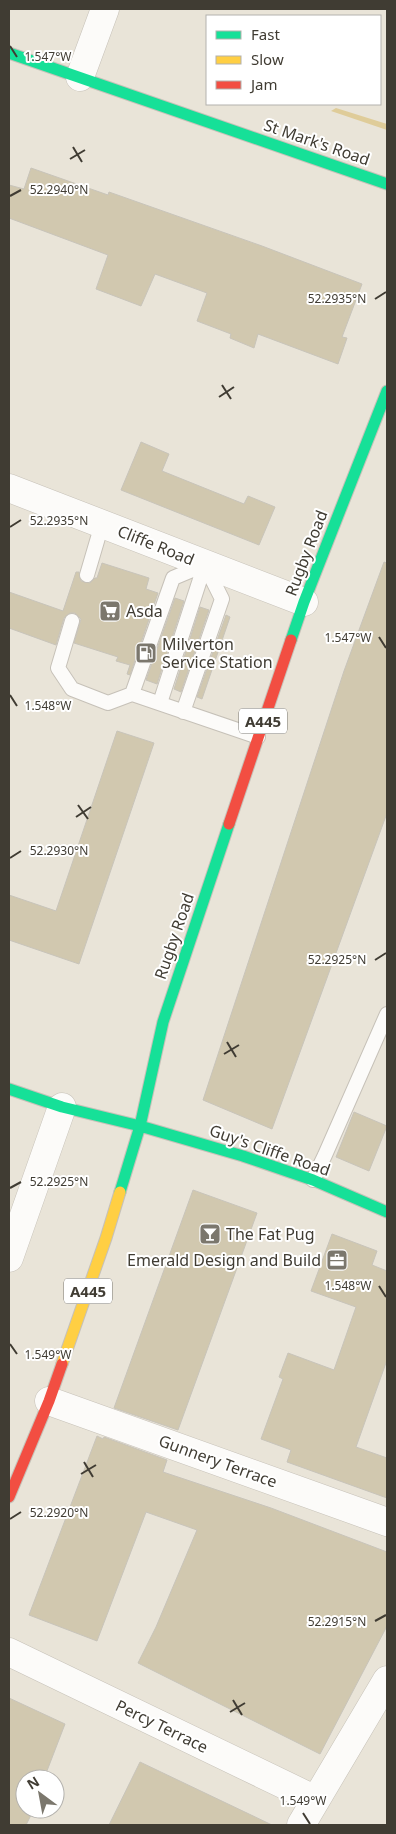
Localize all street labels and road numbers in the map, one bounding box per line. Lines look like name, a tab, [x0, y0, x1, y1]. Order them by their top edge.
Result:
street label: St Mark's Road	[261, 114, 373, 170]
street label: Rugby Road	[280, 507, 332, 599]
street label: Cliffe Road	[114, 520, 198, 570]
road number: A445	[239, 708, 287, 734]
street label: Rugby Road	[149, 890, 199, 982]
street label: Guy's Cliffe Road	[207, 1119, 333, 1181]
road number: A445	[64, 1278, 112, 1304]
street label: Gunnery Terrace	[156, 1429, 280, 1493]
street label: Percy Terrace	[112, 1694, 212, 1758]

